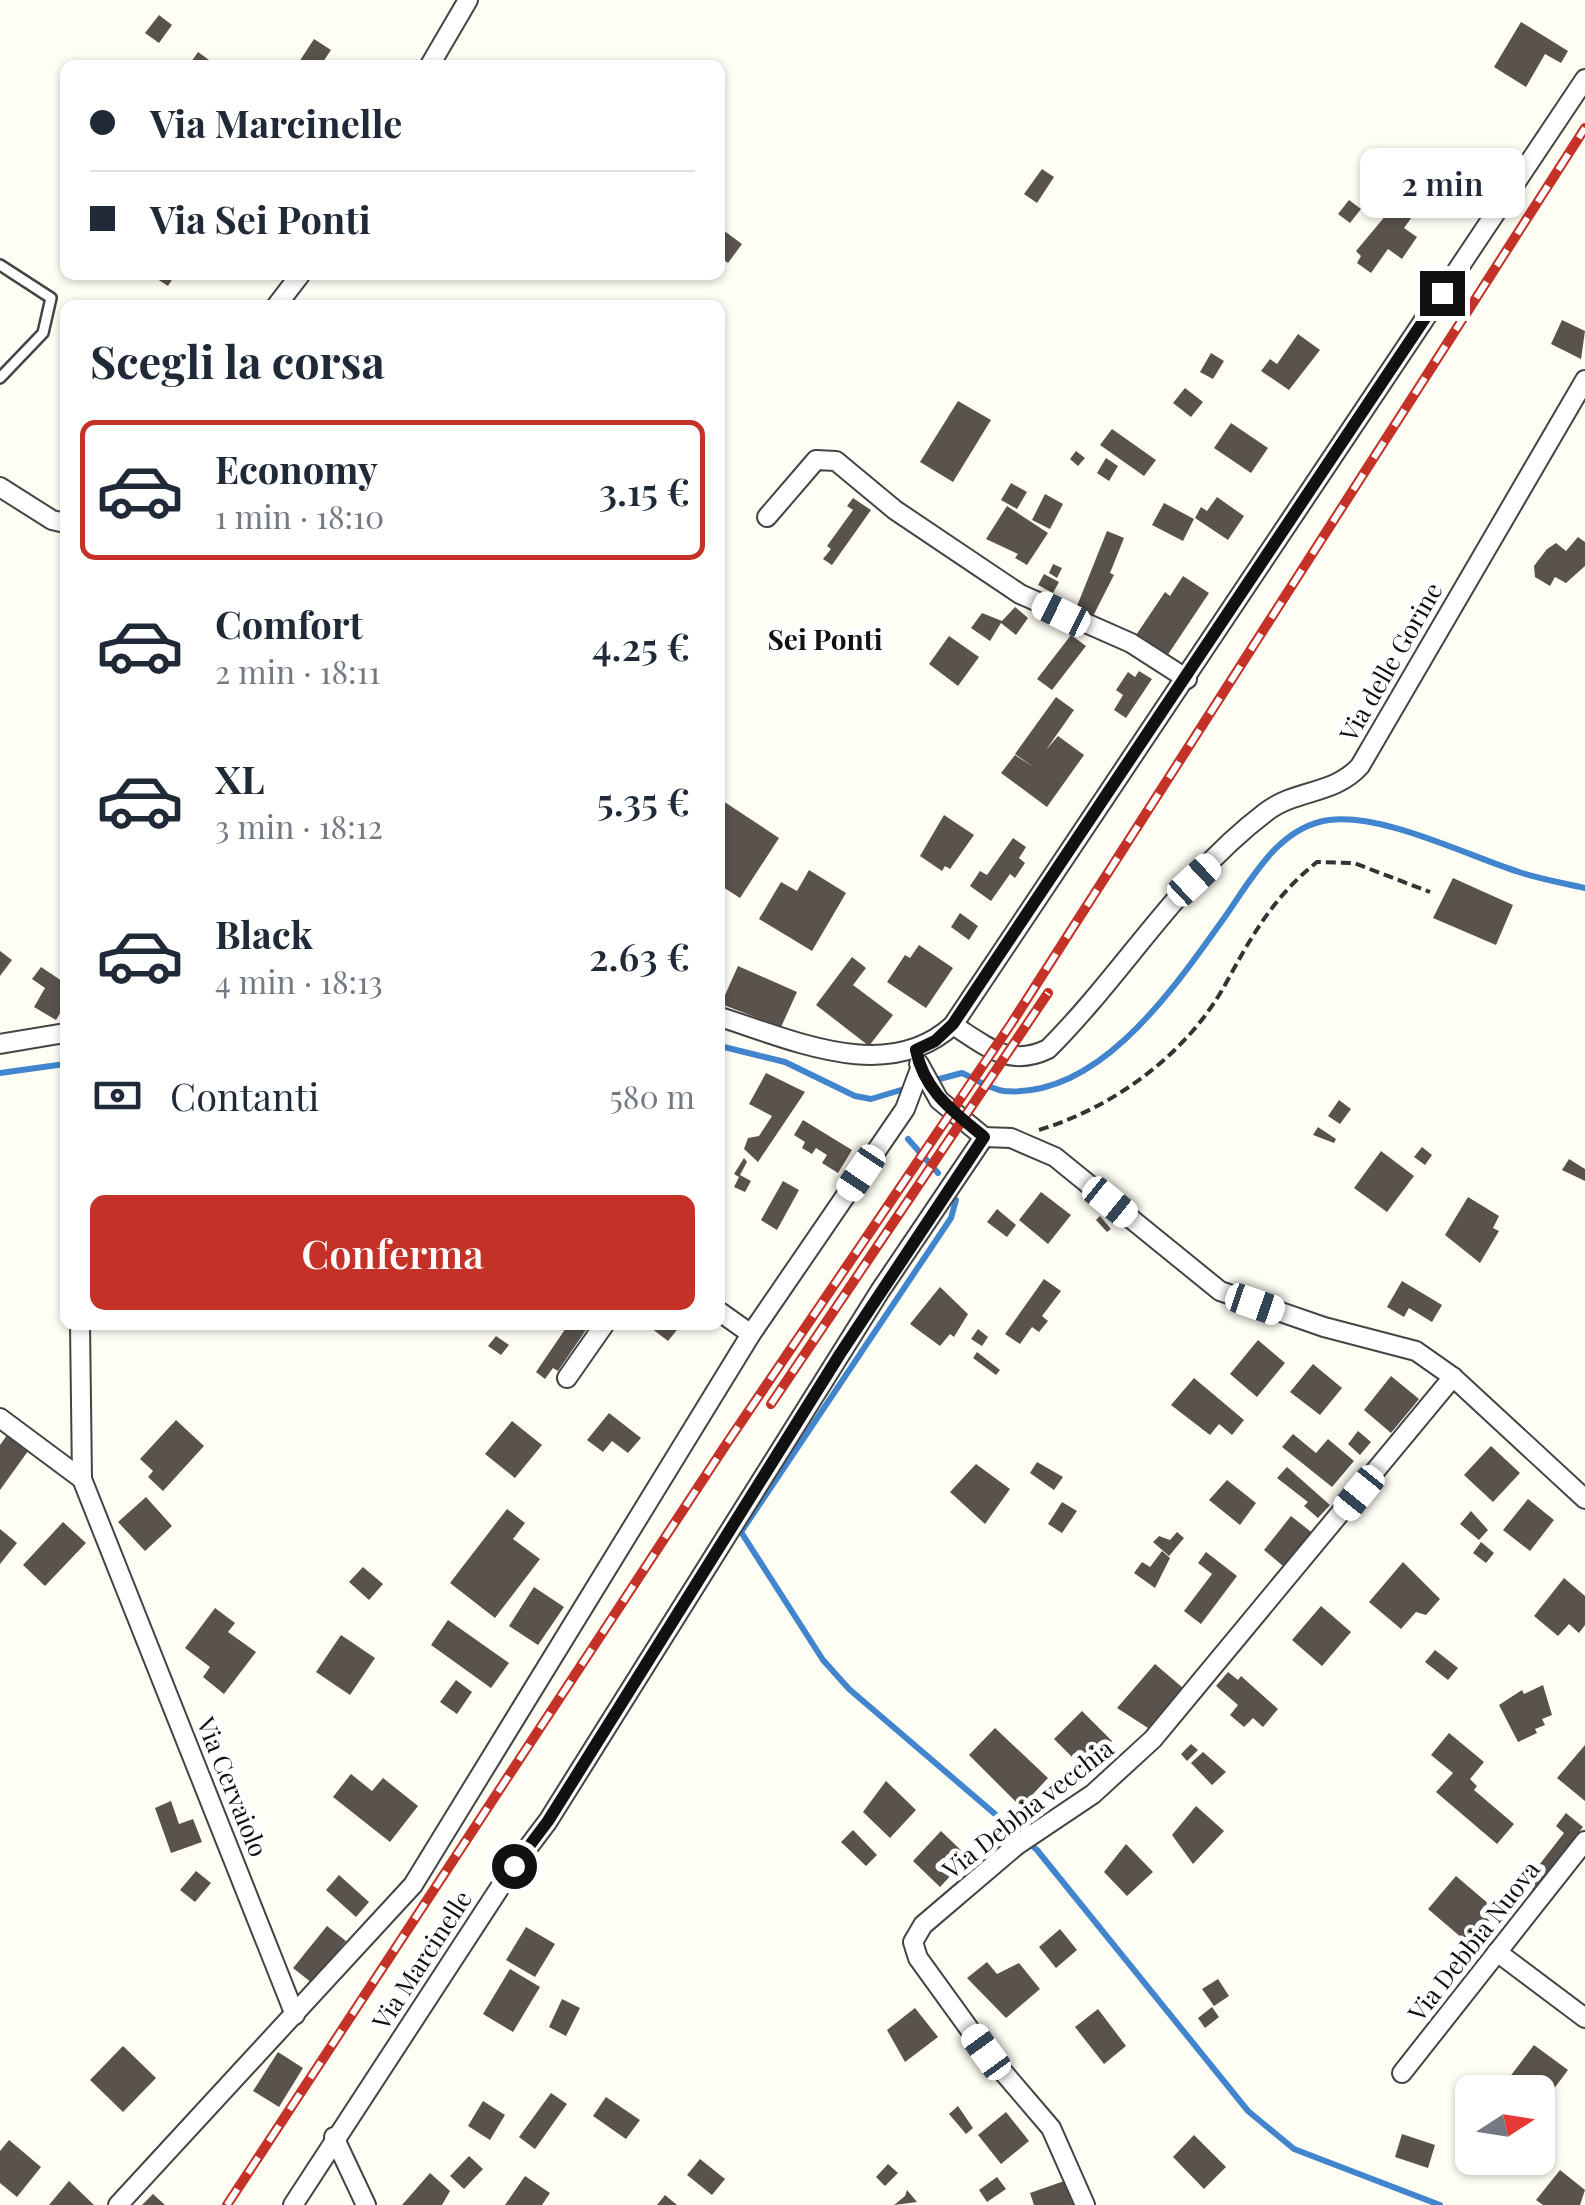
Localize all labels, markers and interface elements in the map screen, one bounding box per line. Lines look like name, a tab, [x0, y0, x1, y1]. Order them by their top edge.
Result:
text: Via Marcinelle	[150, 97, 402, 148]
callout: 2 min	[1360, 148, 1524, 218]
text: 2 min	[1402, 161, 1483, 204]
text: Via Sei Ponti	[150, 193, 371, 244]
route end	[1420, 271, 1465, 316]
text: Scegli la corsa	[90, 330, 385, 390]
text: Economy	[215, 443, 378, 494]
icon: car	[95, 445, 185, 535]
text: 3.15 €	[599, 465, 690, 516]
text: 1 min · 18:10	[215, 494, 384, 537]
street label: Via delle Gorine	[1330, 576, 1449, 748]
car	[1027, 587, 1095, 641]
text: Comfort	[215, 598, 363, 649]
icon: car	[95, 600, 185, 690]
text: 4.25 €	[592, 620, 690, 671]
district label: Sei Ponti	[767, 620, 883, 657]
text: 2 min · 18:11	[215, 649, 380, 692]
text: XL	[215, 753, 264, 804]
icon: car	[95, 755, 185, 845]
text: 5.35 €	[597, 775, 690, 826]
text: 3 min · 18:12	[215, 804, 383, 847]
car	[1162, 849, 1226, 911]
text: Black	[215, 908, 313, 959]
icon: car	[95, 910, 185, 1000]
text: 2.63 €	[589, 930, 690, 981]
text: 4 min · 18:13	[215, 959, 383, 1002]
icon: cash	[90, 1068, 145, 1123]
text: Contanti	[170, 1070, 319, 1121]
text: 580 m	[609, 1074, 695, 1117]
car	[832, 1140, 890, 1206]
car	[1077, 1171, 1143, 1233]
button: Conferma	[90, 1195, 695, 1310]
car	[1222, 1280, 1288, 1328]
car	[1328, 1460, 1390, 1526]
street label: Via Cervaiolo	[190, 1711, 276, 1861]
street label: Via Debbia vecchia	[934, 1730, 1120, 1885]
route start	[492, 1844, 537, 1889]
street label: Via Debbia Nuova	[1399, 1853, 1546, 2028]
street label: Via Marcinelle	[363, 1883, 478, 2036]
car	[956, 2019, 1016, 2085]
north arrow	[1455, 2075, 1555, 2175]
map controls	[1455, 2075, 1555, 2175]

